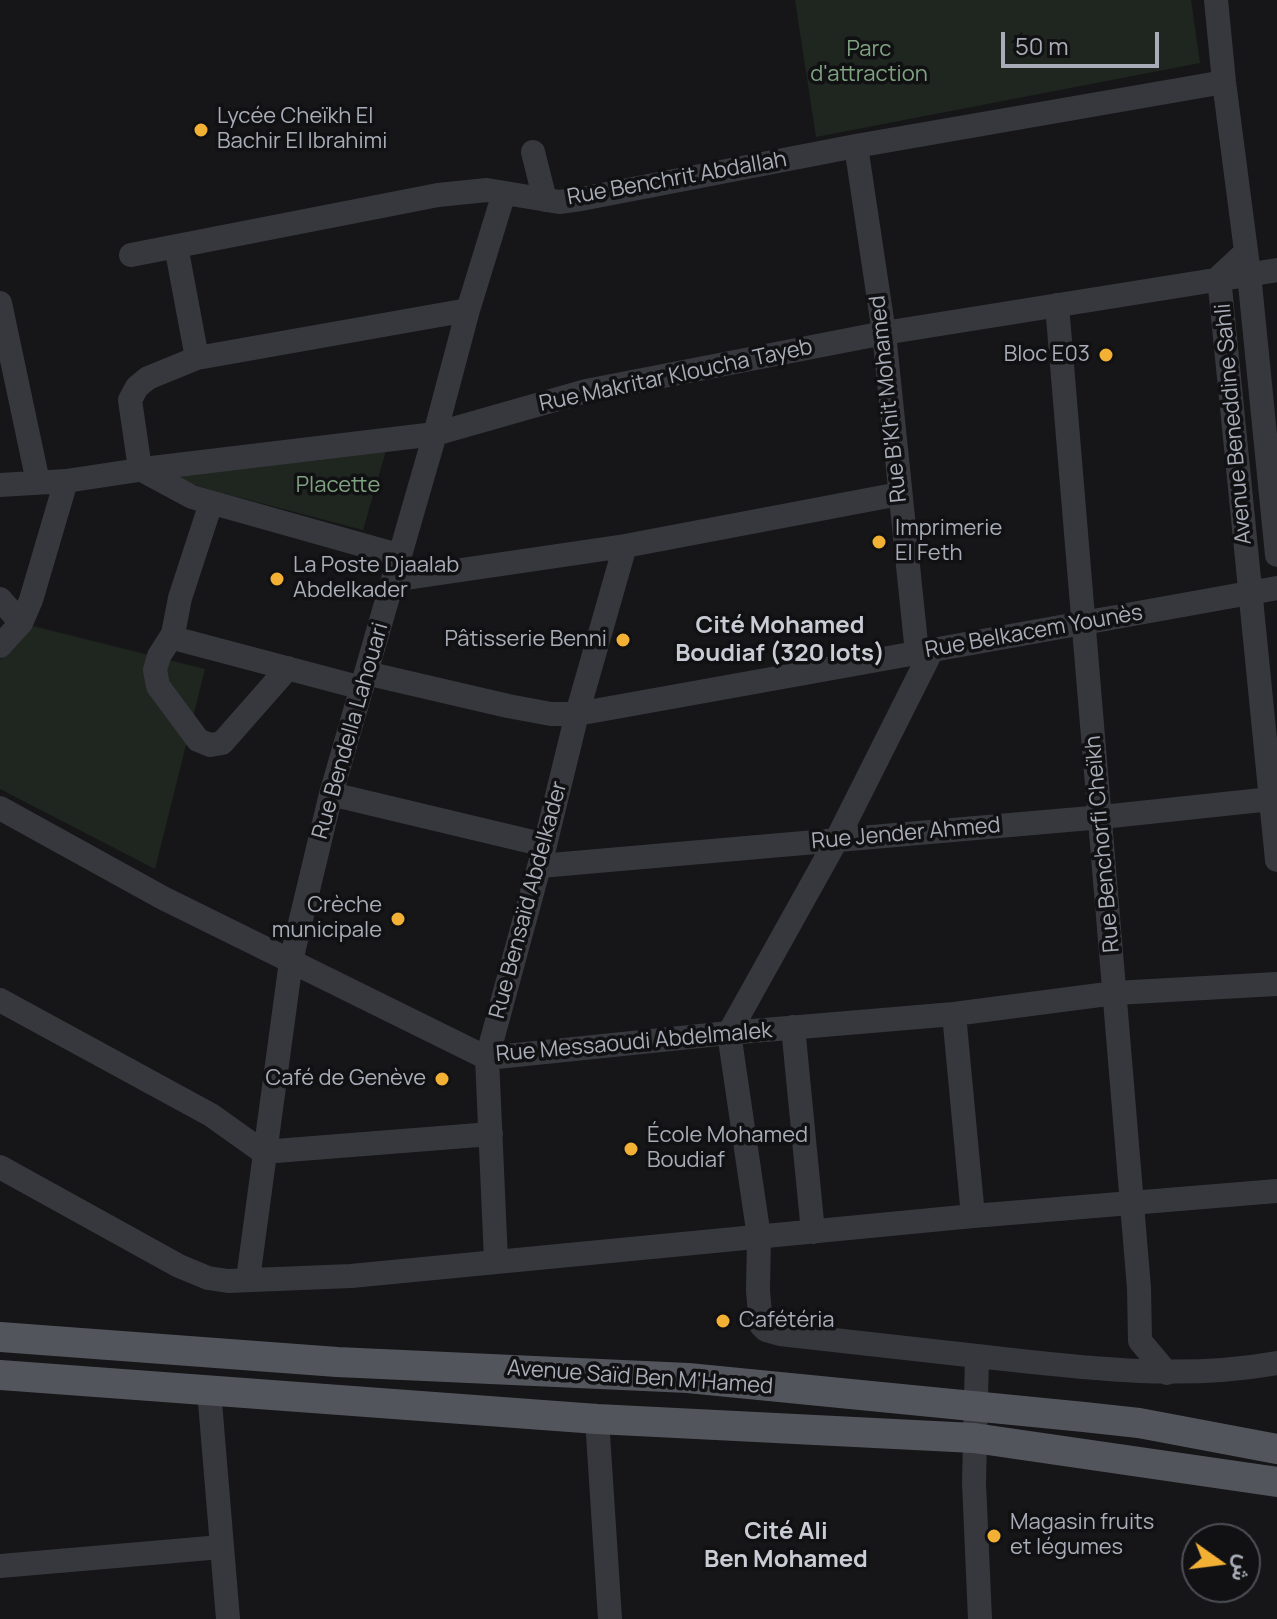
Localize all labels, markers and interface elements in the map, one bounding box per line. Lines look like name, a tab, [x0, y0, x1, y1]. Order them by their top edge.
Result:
scale bar	[1005, 16, 1163, 66]
text: 50 m	[1015, 29, 1069, 62]
park label: Parc d'attraction	[810, 37, 928, 88]
place label: Lycée Cheïkh El Bachir El Ibrahimi	[217, 104, 387, 156]
marker: Lycée Cheïkh El Bachir El Ibrahimi	[192, 121, 210, 139]
street label: Rue Benchrit Abdallah	[565, 147, 789, 211]
street label: Rue B'Khit Mohamed	[865, 294, 913, 504]
street label: Avenue Beneddine Sahli	[1210, 302, 1258, 546]
street label: Rue Makritar Kloucha Tayeb	[537, 334, 815, 418]
place label: Bloc E03	[1004, 342, 1090, 368]
marker: Bloc E03	[1097, 346, 1115, 364]
park label: Placette	[296, 473, 380, 499]
place label: Imprimerie El Feth	[895, 516, 1002, 568]
marker: Imprimerie El Feth	[870, 533, 888, 551]
place label: La Poste Djaalab Abdelkader	[293, 553, 459, 604]
marker: La Poste Djaalab Abdelkader	[268, 570, 286, 588]
street label: Rue Belkacem Younès	[923, 600, 1145, 664]
district label: Cité Mohamed Boudiaf (320 lots)	[675, 612, 885, 668]
street label: Rue Bendella Lahouari	[307, 620, 395, 842]
place label: Pâtisserie Benni	[444, 627, 607, 653]
marker: Pâtisserie Benni	[614, 631, 632, 649]
street label: Rue Benchorfi Cheïkh	[1080, 734, 1126, 954]
street label: Rue Bensaïd Abdelkader	[485, 778, 573, 1022]
street label: Rue Jender Ahmed	[810, 813, 1002, 855]
place label: Crèche municipale	[272, 893, 382, 944]
marker: Crèche municipale	[389, 910, 407, 928]
street label: Rue Messaoudi Abdelmalek	[495, 1018, 773, 1068]
place label: Café de Genève	[266, 1066, 426, 1092]
marker: Café de Genève	[433, 1070, 451, 1088]
place label: École Mohamed Boudiaf	[647, 1123, 808, 1174]
marker: École Mohamed Boudiaf	[622, 1140, 640, 1158]
place label: Cafétéria	[739, 1308, 835, 1334]
marker: Cafétéria	[714, 1312, 732, 1330]
street label: Avenue Saïd Ben M'Hamed	[506, 1356, 774, 1400]
place label: Magasin fruits et légumes	[1010, 1510, 1154, 1562]
district label: Cité Ali Ben Mohamed	[704, 1518, 868, 1574]
north arrow	[1181, 1523, 1261, 1603]
marker: Magasin fruits et légumes	[985, 1527, 1003, 1545]
text: ش	[1225, 1552, 1260, 1585]

